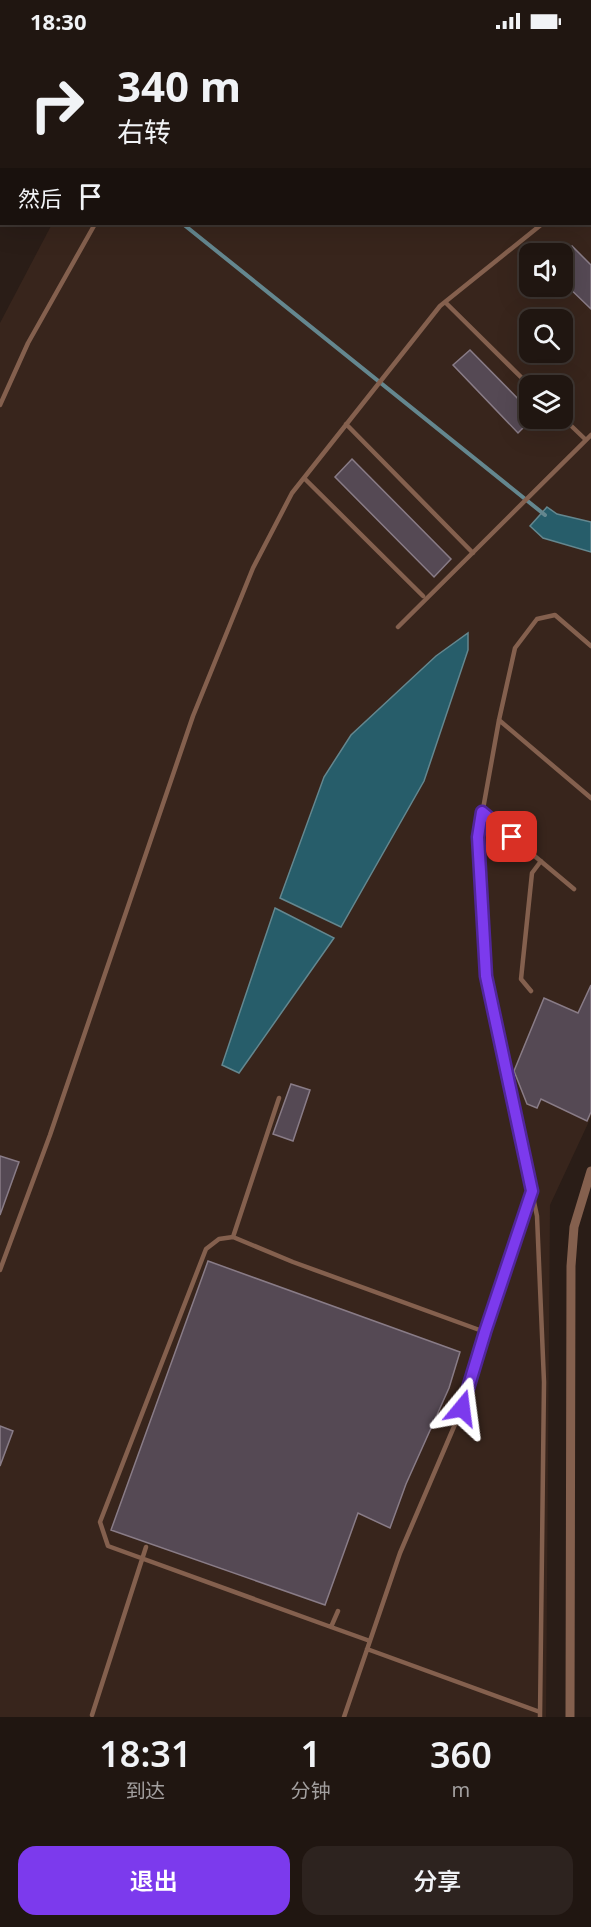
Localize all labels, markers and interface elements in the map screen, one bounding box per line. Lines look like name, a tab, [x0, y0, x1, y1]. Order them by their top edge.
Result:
text: 18:30	[30, 6, 87, 36]
text: 340 m	[117, 57, 241, 114]
icon: right	[18, 66, 96, 144]
text: 右转	[117, 113, 171, 150]
icon: arrive	[74, 180, 107, 213]
text: 然后	[18, 183, 62, 213]
map controls	[519, 243, 573, 429]
button: sound	[519, 243, 573, 297]
button: search	[519, 309, 573, 363]
button: layers	[519, 375, 573, 429]
pin	[486, 811, 537, 862]
icon: arrive	[495, 820, 528, 853]
position arrow	[430, 1376, 494, 1440]
text: 18:31	[99, 1729, 192, 1778]
text: 1	[300, 1729, 321, 1778]
text: 360	[430, 1730, 492, 1779]
text: m	[452, 1776, 470, 1803]
text: 到达	[125, 1777, 165, 1804]
text: 分钟	[291, 1777, 331, 1804]
button: 退出	[18, 1846, 290, 1915]
button: 分享	[302, 1846, 573, 1915]

